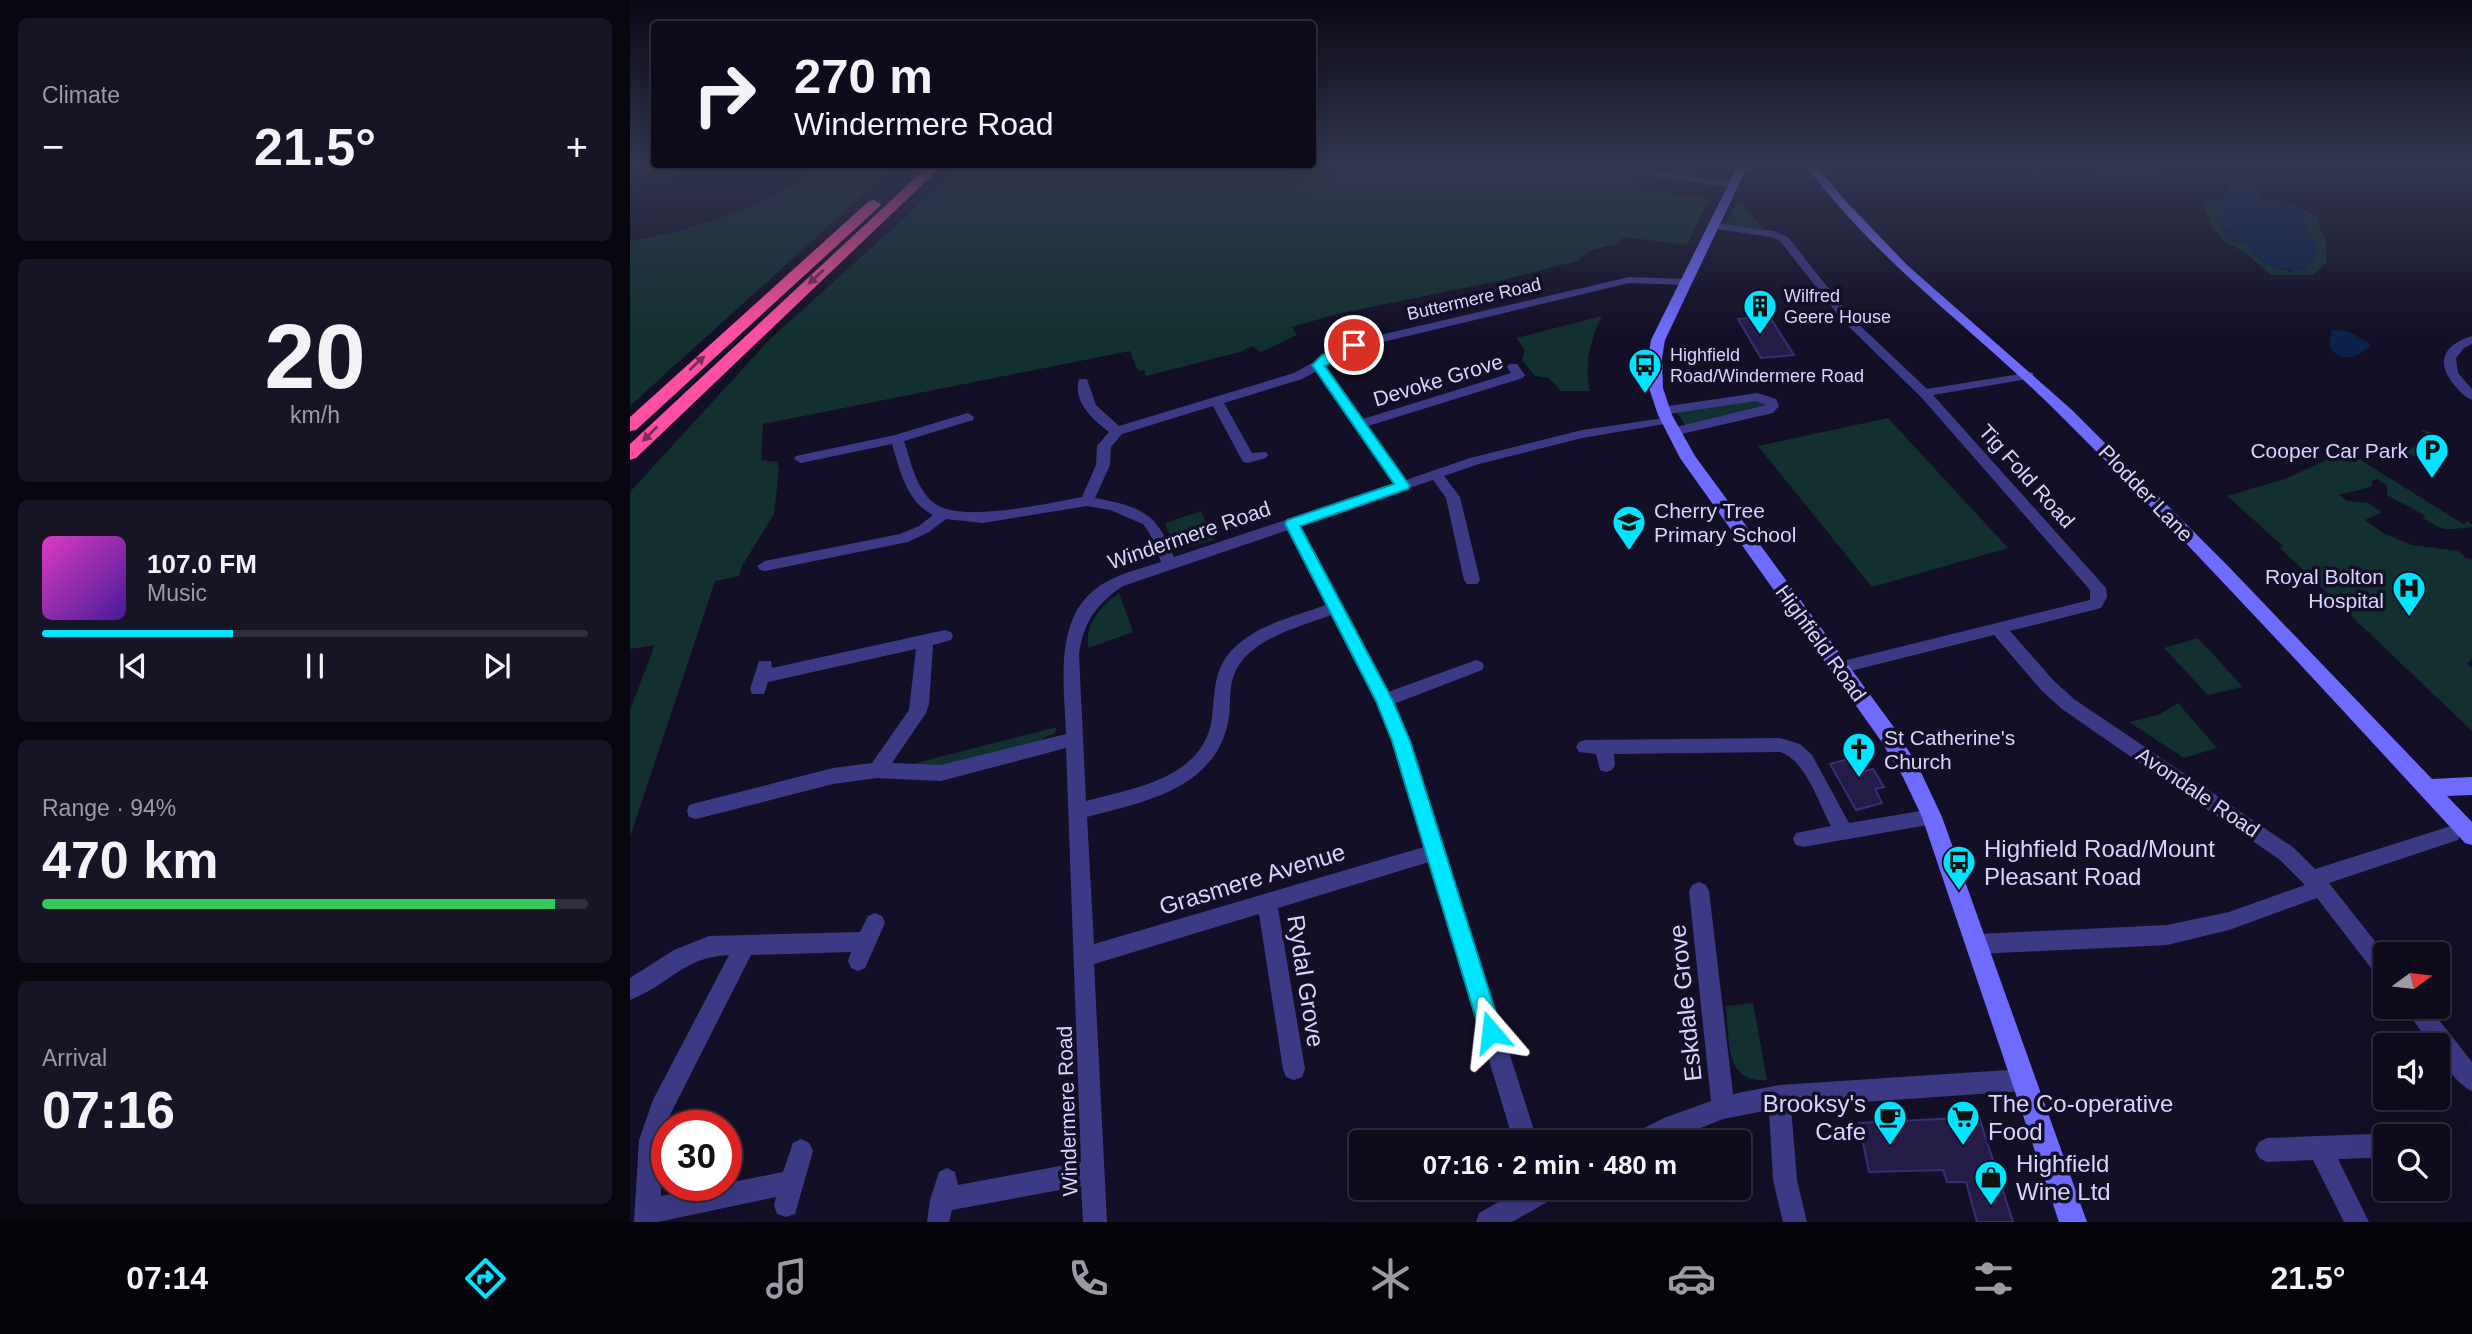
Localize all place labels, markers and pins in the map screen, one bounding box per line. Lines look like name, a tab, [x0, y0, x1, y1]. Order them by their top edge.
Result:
place label: Wilfred Geere House	[1784, 286, 1891, 327]
building icon: Wilfred Geere House	[1741, 287, 1779, 336]
pin	[1324, 315, 1384, 375]
place label: Highfield Road/Windermere Road	[1670, 345, 1864, 386]
bus stop icon: Highfield Road/Windermere Road	[1626, 346, 1664, 395]
parking icon: Cooper Car Park	[2413, 431, 2451, 480]
place label: Cooper Car Park	[2250, 439, 2408, 462]
place label: Cherry Tree Primary School	[1654, 499, 1796, 546]
school or university icon: Cherry Tree Primary School	[1610, 503, 1648, 552]
place label: Royal Bolton Hospital	[2265, 565, 2384, 612]
hospital icon: Royal Bolton Hospital	[2390, 569, 2428, 618]
place label: St Catherine's Church	[1884, 726, 2015, 773]
church icon: St Catherine's Church	[1840, 730, 1878, 779]
place label: Highfield Road/Mount Pleasant Road	[1984, 835, 2215, 890]
bus stop icon: Highfield Road/Mount Pleasant Road	[1940, 843, 1978, 892]
place label: Brooksy's Cafe	[1763, 1090, 1866, 1145]
place label: The Co-operative Food	[1988, 1090, 2173, 1145]
cafe icon: Brooksy's Cafe	[1871, 1098, 1909, 1147]
supermarket icon: The Co-operative Food	[1944, 1098, 1982, 1147]
place label: Highfield Wine Ltd	[2016, 1150, 2111, 1205]
shop icon: Highfield Wine Ltd	[1972, 1158, 2010, 1207]

